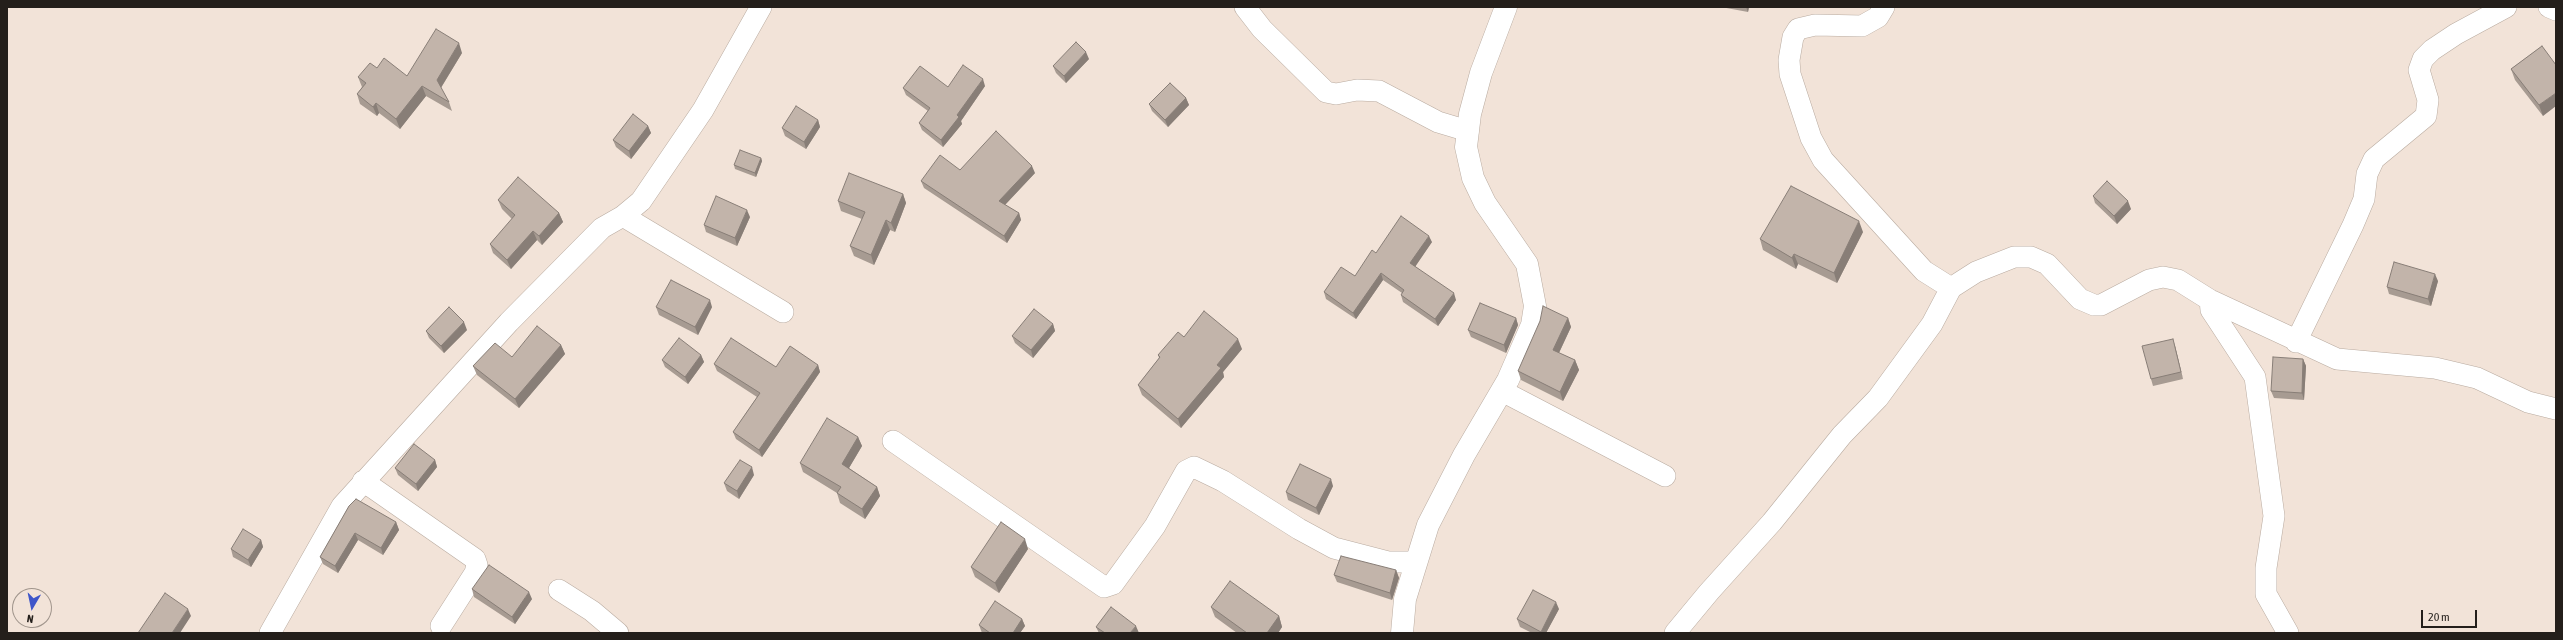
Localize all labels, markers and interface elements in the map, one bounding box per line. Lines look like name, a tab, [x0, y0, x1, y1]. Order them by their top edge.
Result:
north arrow	[12, 588, 52, 628]
scale bar	[2423, 602, 2479, 628]
text: 20 m	[2428, 610, 2450, 624]
text: N	[26, 612, 34, 625]

